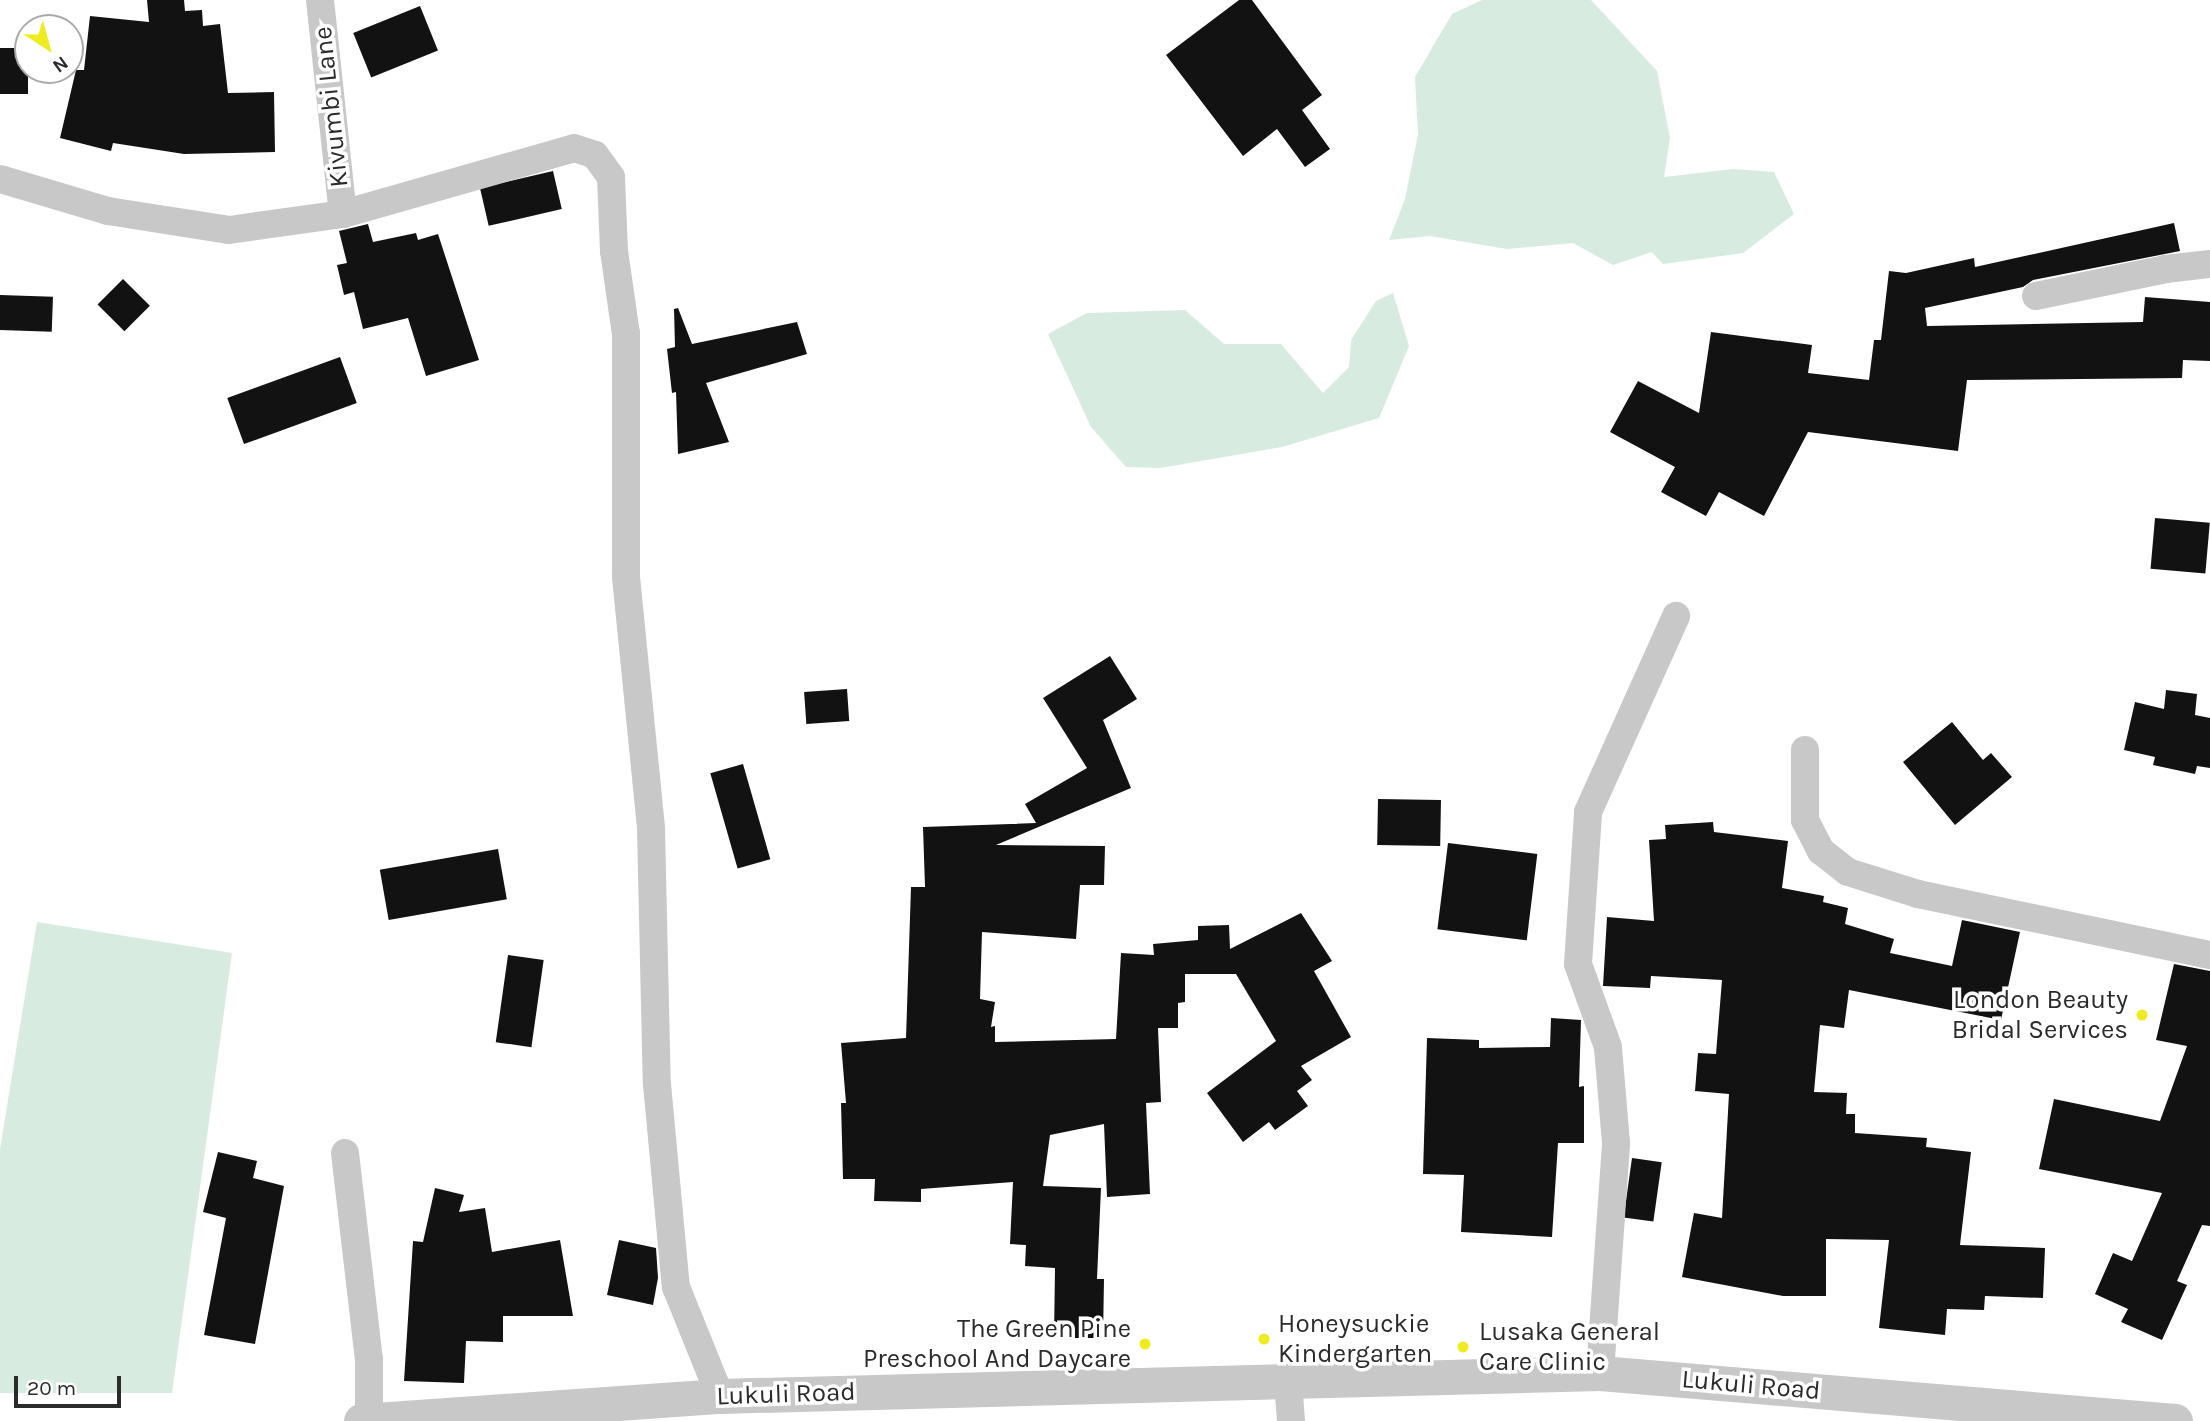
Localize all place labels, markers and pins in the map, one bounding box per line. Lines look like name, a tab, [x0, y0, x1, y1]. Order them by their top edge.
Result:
place label: London Beauty Bridal Services	[1952, 984, 2128, 1046]
marker: London Beauty Bridal Services	[2134, 1007, 2150, 1023]
place label: Honeysuckie Kindergarten	[1278, 1308, 1432, 1370]
place label: The Green Pine Preschool And Daycare	[863, 1313, 1131, 1374]
place label: Lusaka General Care Clinic	[1479, 1316, 1660, 1378]
marker: Honeysuckie Kindergarten	[1256, 1331, 1272, 1347]
marker: The Green Pine Preschool And Daycare	[1137, 1336, 1153, 1352]
marker: Lusaka General Care Clinic	[1453, 1337, 1473, 1357]

